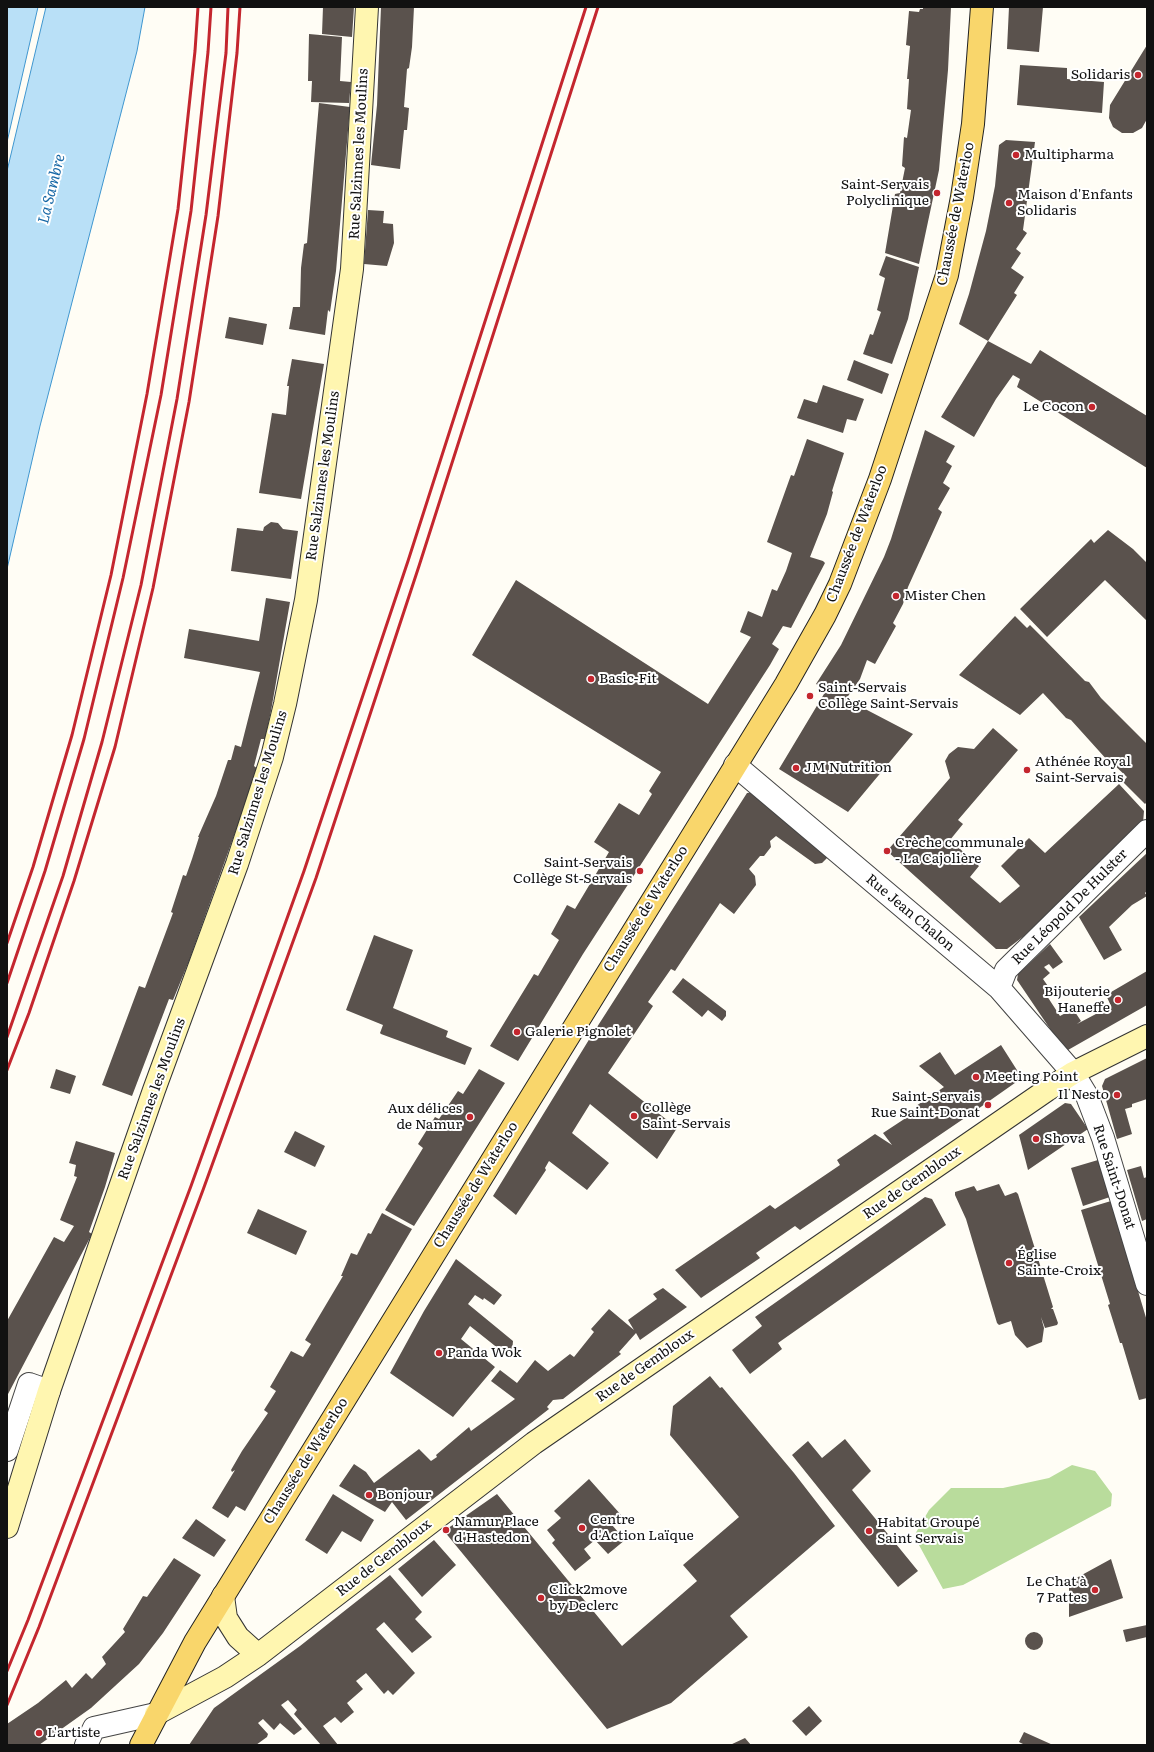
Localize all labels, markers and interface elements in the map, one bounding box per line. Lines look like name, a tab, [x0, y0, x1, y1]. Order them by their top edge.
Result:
place label: Solidaris	[1071, 67, 1130, 83]
street label: Rue Salzinnes les Moulins	[346, 68, 372, 240]
marker: Solidaris	[1133, 70, 1143, 80]
street label: Chaussée de Waterloo	[934, 141, 978, 287]
place label: Multipharma	[1024, 147, 1114, 163]
marker: Multipharma	[1011, 150, 1021, 160]
water label: La Sambre	[35, 152, 69, 226]
place label: Saint-Servais Polyclinique	[841, 177, 929, 210]
place label: Maison d'Enfants Solidaris	[1017, 187, 1133, 220]
marker: Saint-Servais Polyclinique	[932, 188, 942, 198]
marker: Maison d'Enfants Solidaris	[1004, 198, 1014, 208]
street label: Rue Salzinnes les Moulins	[303, 390, 343, 562]
place label: Le Cocon	[1023, 399, 1084, 415]
marker: Le Cocon	[1087, 402, 1097, 412]
street label: Chaussée de Waterloo	[823, 463, 891, 605]
place label: Mister Chen	[904, 588, 986, 604]
marker: Mister Chen	[891, 591, 901, 601]
place label: Basic-Fit	[599, 671, 657, 687]
marker: Basic-Fit	[586, 674, 596, 684]
place label: Saint-Servais Collège Saint-Servais	[818, 680, 958, 712]
marker: Saint-Servais Collège Saint-Servais	[805, 691, 815, 701]
street label: Rue Salzinnes les Moulins	[225, 709, 291, 877]
place label: Athénée Royal Saint-Servais	[1035, 754, 1131, 786]
place label: JM Nutrition	[804, 760, 892, 776]
marker: JM Nutrition	[791, 763, 801, 773]
marker: Athénée Royal Saint-Servais	[1022, 765, 1032, 775]
place label: Crèche communale - La Cajolière	[895, 835, 1024, 868]
street label: Chaussée de Waterloo	[600, 843, 692, 975]
marker: Crèche communale - La Cajolière	[882, 846, 892, 856]
street label: Rue Léopold De Hulster	[1009, 846, 1131, 968]
place label: Saint-Servais Collège St-Servais	[513, 855, 632, 888]
marker: Saint-Servais Collège St-Servais	[635, 866, 645, 876]
street label: Rue Jean Chalon	[862, 871, 958, 955]
place label: Bijouterie Haneffe	[1044, 984, 1110, 1016]
marker: Bijouterie Haneffe	[1113, 995, 1123, 1005]
street label: Rue Salzinnes les Moulins	[115, 1016, 189, 1182]
place label: Galerie Pignolet	[525, 1024, 631, 1040]
marker: Galerie Pignolet	[512, 1027, 522, 1037]
place label: Meeting Point	[984, 1069, 1078, 1085]
marker: Meeting Point	[971, 1072, 981, 1082]
place label: Il Nesto	[1058, 1087, 1109, 1103]
place label: Saint-Servais Rue Saint-Donat	[871, 1089, 980, 1122]
marker: Il Nesto	[1112, 1090, 1122, 1100]
place label: Collège Saint-Servais	[642, 1100, 730, 1132]
marker: Saint-Servais Rue Saint-Donat	[983, 1100, 993, 1110]
place label: Aux délices de Namur	[388, 1101, 462, 1134]
marker: Collège Saint-Servais	[629, 1111, 639, 1121]
marker: Aux délices de Namur	[465, 1112, 475, 1122]
street label: Chaussée de Waterloo	[430, 1119, 522, 1251]
street label: Rue Saint-Donat	[1089, 1122, 1139, 1232]
place label: Shova	[1044, 1131, 1085, 1147]
marker: Shova	[1031, 1134, 1041, 1144]
street label: Rue de Gembloux	[860, 1143, 964, 1223]
place label: Église Sainte-Croix	[1017, 1247, 1101, 1280]
marker: Église Sainte-Croix	[1004, 1258, 1014, 1268]
street label: Rue de Gembloux	[593, 1326, 697, 1406]
place label: Panda Wok	[447, 1345, 521, 1361]
marker: Panda Wok	[434, 1348, 444, 1358]
street label: Chaussée de Waterloo	[260, 1395, 352, 1527]
place label: Bonjour	[377, 1487, 431, 1503]
marker: Bonjour	[364, 1490, 374, 1500]
place label: Centre d'Action Laïque	[590, 1512, 694, 1544]
place label: Namur Place d'Hastedon	[454, 1514, 539, 1546]
place label: Habitat Groupé Saint Servais	[877, 1515, 980, 1548]
street label: Rue de Gembloux	[333, 1516, 435, 1600]
marker: Centre d'Action Laïque	[577, 1523, 587, 1533]
marker: Namur Place d'Hastedon	[441, 1525, 451, 1535]
marker: Habitat Groupé Saint Servais	[864, 1526, 874, 1536]
place label: Le Chat à 7 Pattes	[1026, 1574, 1087, 1606]
place label: Click2move by Declerc	[549, 1582, 627, 1614]
marker: Le Chat à 7 Pattes	[1090, 1585, 1100, 1595]
marker: Click2move by Declerc	[536, 1593, 546, 1603]
place label: L'artiste	[47, 1725, 100, 1741]
marker: L'artiste	[34, 1728, 44, 1738]

